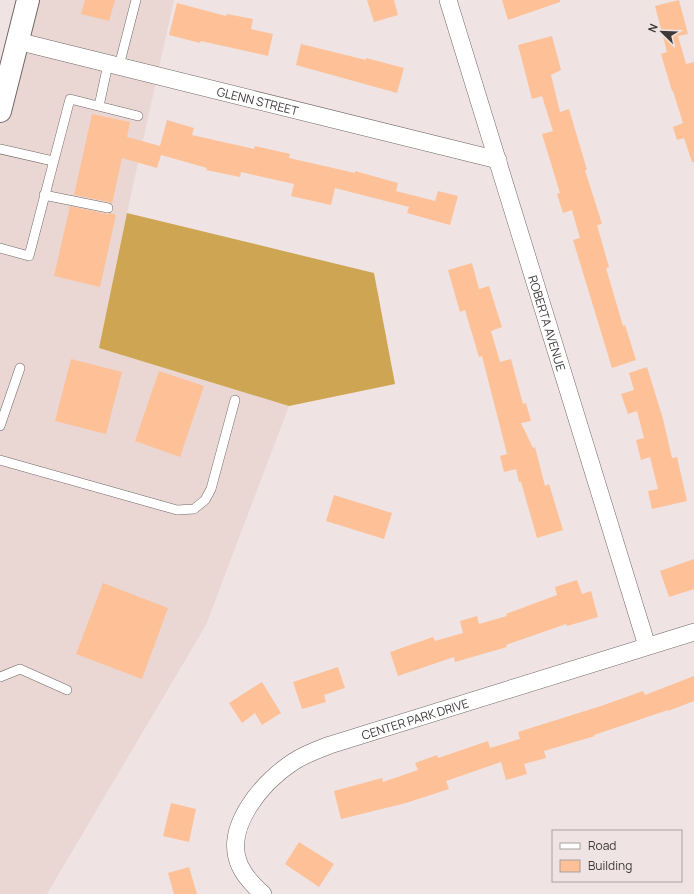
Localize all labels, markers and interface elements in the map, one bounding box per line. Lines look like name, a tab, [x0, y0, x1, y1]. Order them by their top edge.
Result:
north arrow	[642, 12, 682, 52]
text: N	[644, 21, 661, 34]
street label: GLENN STREET	[215, 82, 301, 119]
street label: ROBERTA AVENUE	[525, 273, 570, 373]
street label: CENTER PARK DRIVE	[359, 694, 471, 743]
legend	[552, 830, 682, 882]
text: Road	[588, 837, 616, 854]
text: Building	[588, 857, 632, 874]

